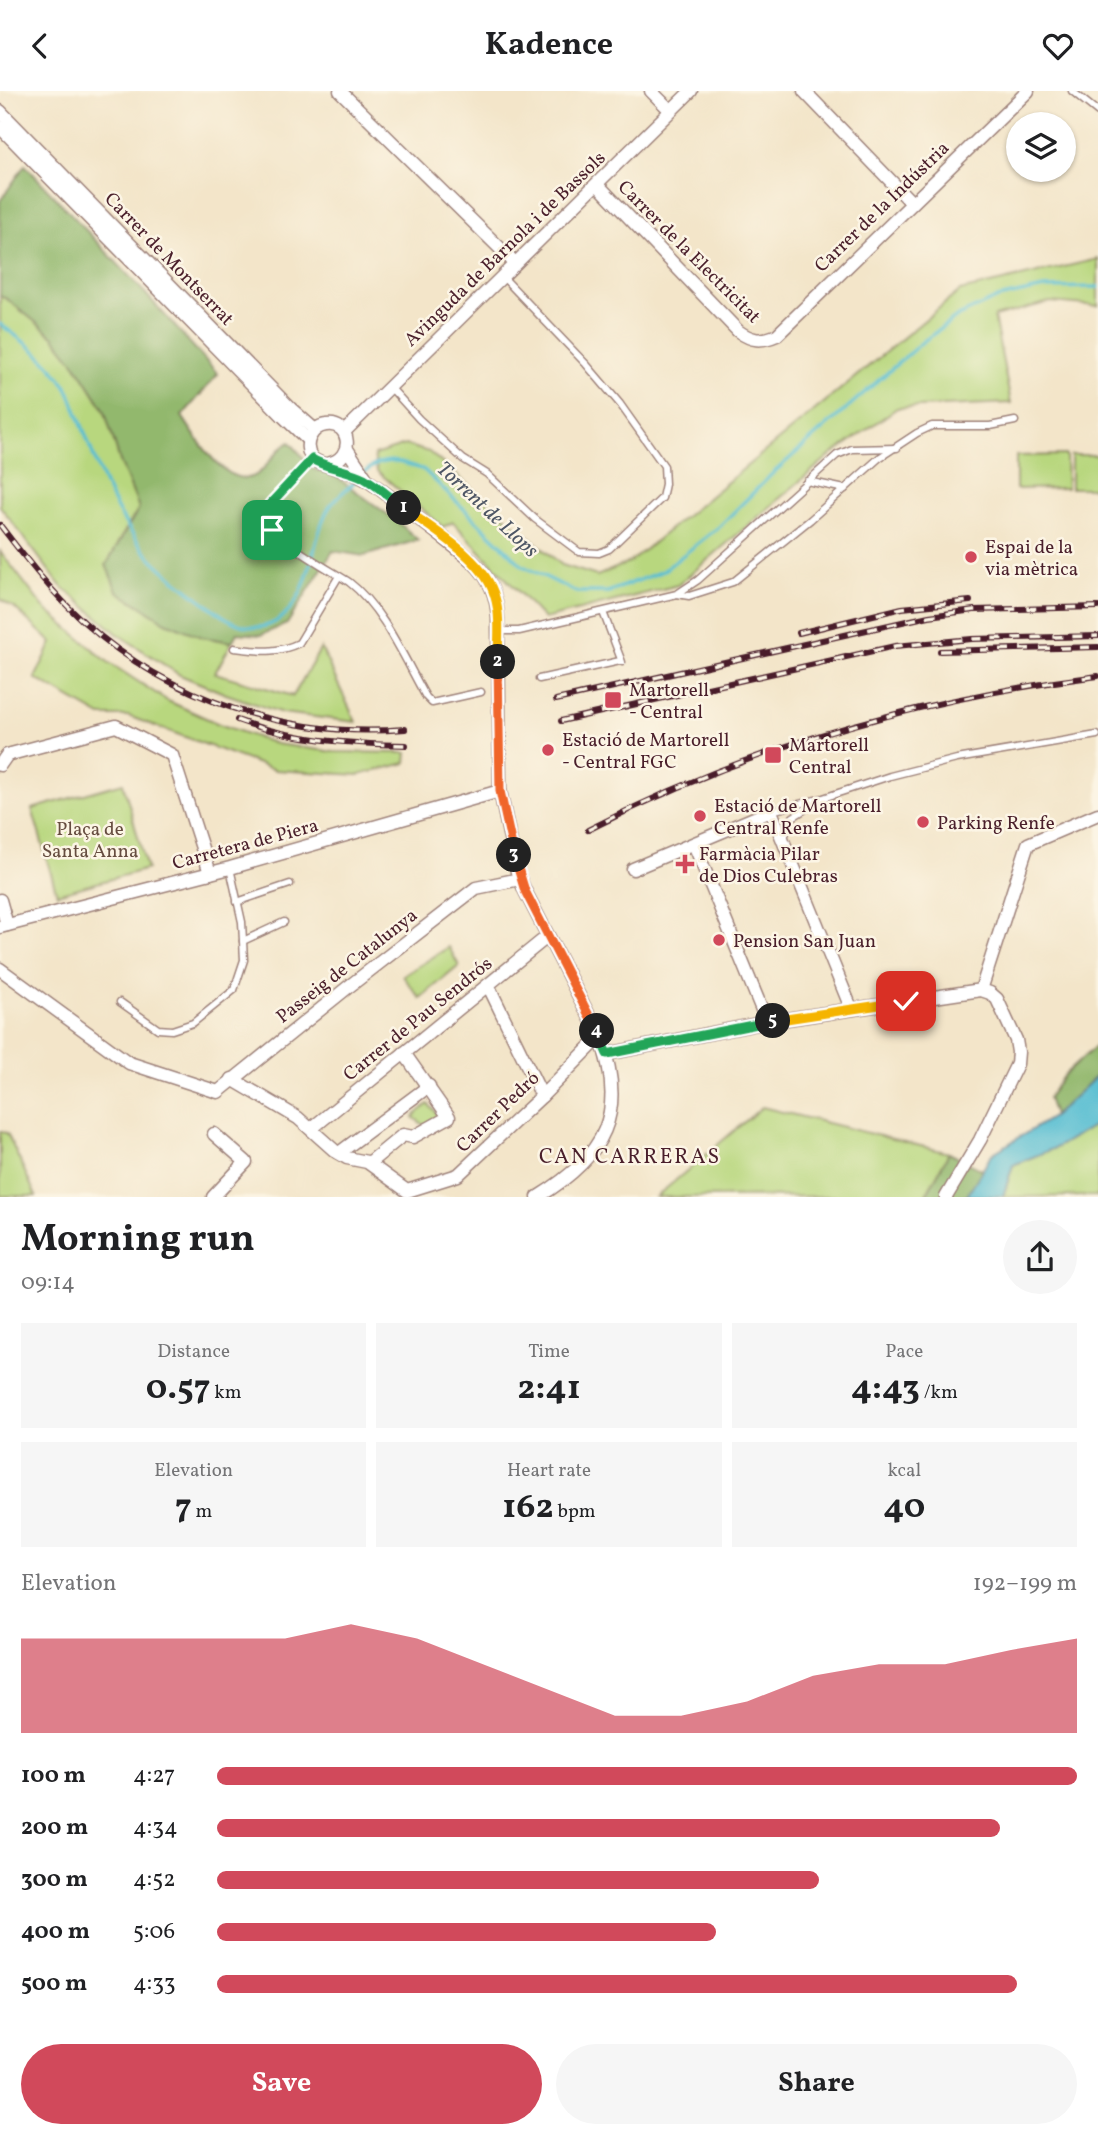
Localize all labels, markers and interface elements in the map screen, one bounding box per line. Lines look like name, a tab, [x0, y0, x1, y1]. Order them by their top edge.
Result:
text: Kadence	[485, 24, 613, 68]
icon: back	[21, 27, 59, 65]
icon: heart	[1039, 27, 1077, 65]
map controls	[1006, 112, 1076, 182]
button: layers	[1006, 112, 1076, 182]
street label: Carrer de la Indústria	[809, 136, 956, 279]
street label: Avinguda de Barnola i de Bassols	[399, 146, 612, 353]
street label: Carrer de la Electricitat	[611, 175, 766, 330]
street label: Carrer de Montserrat	[98, 187, 239, 332]
water label: Torrent de Llops	[430, 455, 544, 565]
pin: 1	[386, 491, 422, 525]
text: 1	[400, 494, 407, 520]
pin	[242, 500, 302, 560]
icon: arrive	[253, 511, 291, 549]
place label: Espai de la via mètrica	[985, 535, 1078, 583]
marker: Espai de la via mètrica	[963, 549, 979, 565]
pin: 2	[480, 645, 516, 679]
text: 2	[493, 648, 502, 674]
place label: Martorell - Central	[629, 678, 709, 726]
marker: Martorell - Central	[603, 690, 623, 710]
place label: Estació de Martorell - Central FGC	[562, 728, 730, 776]
place label: Martorell Central	[789, 733, 869, 781]
marker: Estació de Martorell - Central FGC	[540, 742, 556, 758]
marker: Martorell Central	[763, 745, 783, 765]
place label: Estació de Martorell Central Renfe	[714, 794, 882, 842]
marker: Estació de Martorell Central Renfe	[692, 808, 708, 824]
place label: Parking Renfe	[937, 811, 1055, 837]
street label: Carretera de Piera	[170, 813, 321, 877]
marker: Parking Renfe	[915, 814, 931, 830]
park label: Plaça de Santa Anna	[42, 817, 138, 865]
pin: 3	[496, 837, 532, 873]
text: 3	[509, 841, 518, 867]
place label: Farmàcia Pilar de Dios Culebras	[699, 842, 838, 890]
marker: Farmàcia Pilar de Dios Culebras	[677, 856, 693, 872]
street label: Passeig de Catalunya	[271, 903, 423, 1030]
place label: Pension San Juan	[733, 929, 876, 955]
marker: Pension San Juan	[711, 932, 727, 948]
street label: Carrer de Pau Sendrós	[338, 951, 498, 1088]
pin	[876, 971, 936, 1031]
icon: check	[887, 982, 925, 1020]
pin: 5	[756, 1003, 790, 1039]
text: 5	[768, 1007, 777, 1033]
pin: 4	[580, 1013, 614, 1049]
text: 4	[591, 1017, 602, 1043]
street label: Carrer Pedró	[451, 1066, 546, 1159]
district label: CAN CARRERAS	[539, 1143, 721, 1172]
text: Morning run	[21, 1214, 255, 1267]
button: share	[1003, 1220, 1077, 1294]
text: 09:14	[21, 1267, 75, 1299]
text: Distance	[157, 1339, 230, 1365]
text: Time	[528, 1339, 570, 1365]
text: Pace	[885, 1339, 923, 1365]
text: 0.57	[146, 1365, 211, 1413]
text: 2:41	[517, 1365, 581, 1413]
text: 4:43	[851, 1365, 920, 1413]
text: km	[211, 1380, 242, 1406]
text: /km	[920, 1380, 958, 1406]
text: Elevation	[154, 1458, 233, 1484]
text: Heart rate	[507, 1458, 591, 1484]
text: kcal	[887, 1458, 921, 1484]
text: 7	[175, 1484, 192, 1532]
text: 162	[502, 1484, 554, 1532]
text: 40	[883, 1484, 925, 1532]
text: m	[192, 1499, 212, 1525]
text: bpm	[554, 1499, 596, 1525]
text: Elevation	[21, 1568, 117, 1600]
text: 192–199 m	[973, 1568, 1077, 1600]
text: 100 m	[21, 1760, 86, 1792]
text: 4:27	[133, 1760, 175, 1792]
text: 200 m	[21, 1812, 88, 1844]
text: 4:34	[133, 1812, 178, 1844]
text: 300 m	[21, 1864, 88, 1896]
text: 4:52	[133, 1864, 176, 1896]
text: 400 m	[21, 1916, 90, 1948]
text: 5:06	[133, 1916, 175, 1948]
text: 500 m	[21, 1968, 87, 2000]
text: 4:33	[133, 1968, 176, 2000]
button: Save	[21, 2044, 542, 2124]
button: Share	[556, 2044, 1077, 2124]

